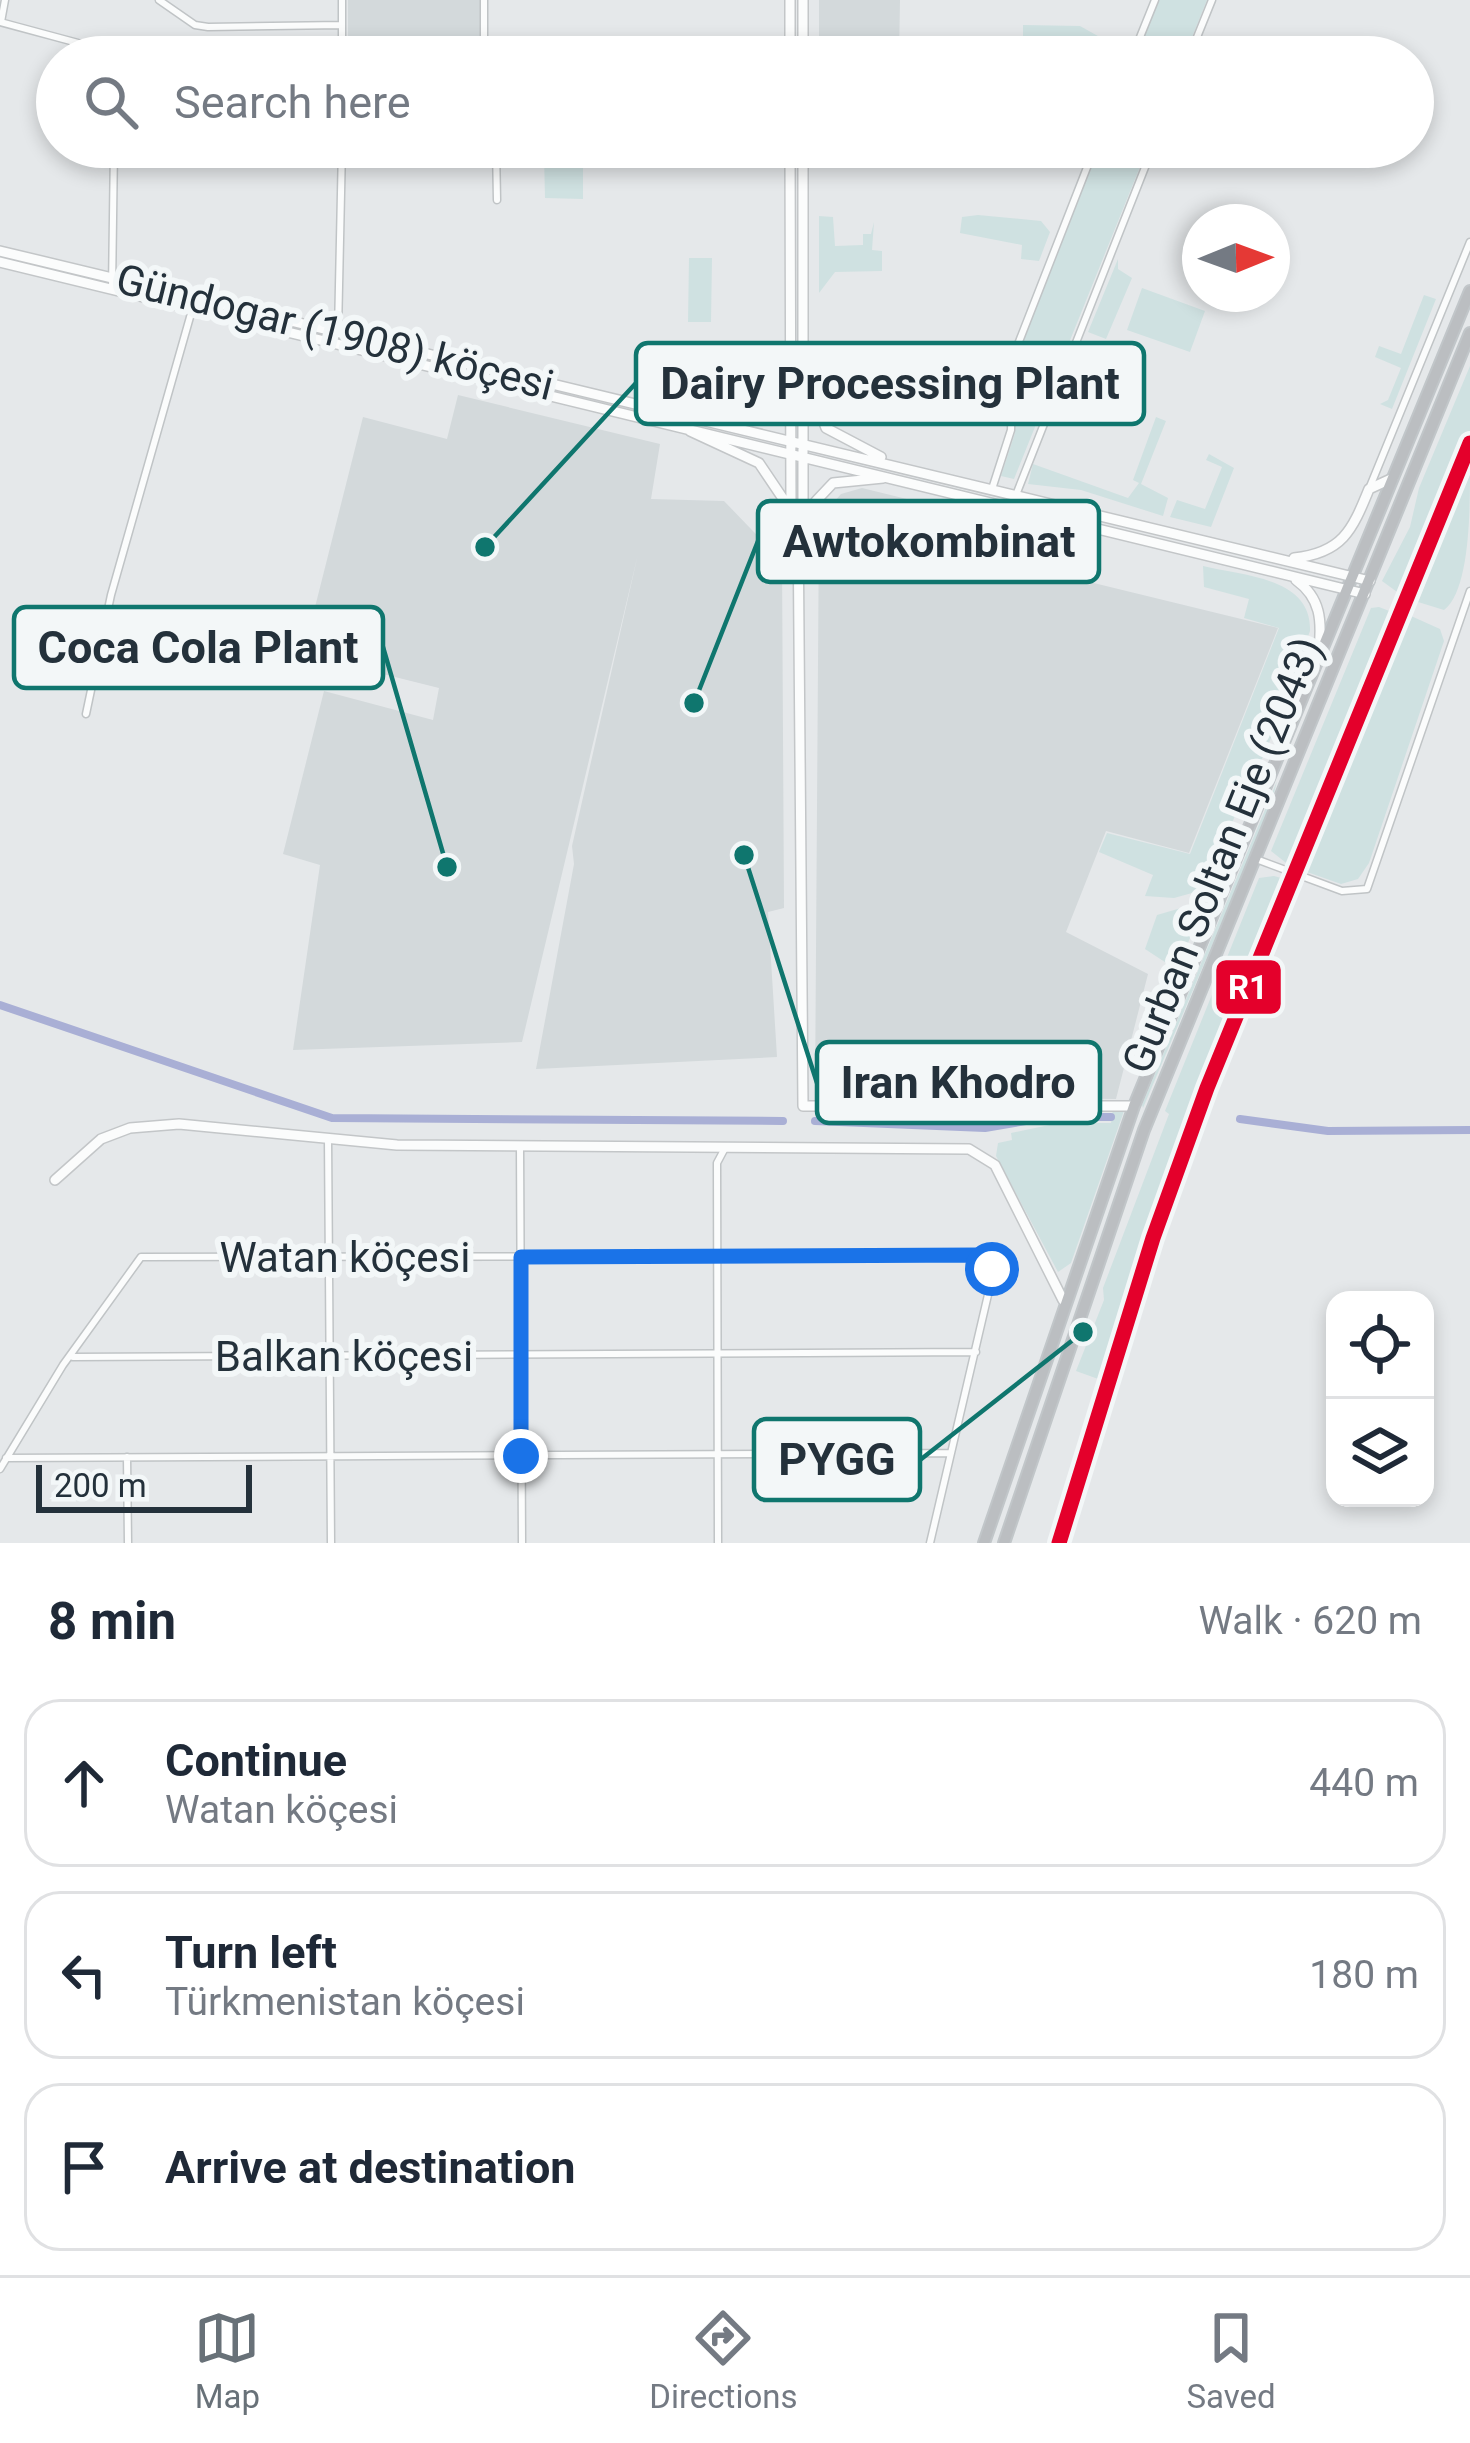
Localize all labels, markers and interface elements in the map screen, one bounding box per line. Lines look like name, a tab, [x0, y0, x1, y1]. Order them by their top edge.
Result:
search box	[36, 36, 1434, 168]
icon: search	[78, 69, 144, 135]
text: Search here	[174, 76, 411, 129]
north arrow	[1182, 204, 1290, 312]
street label: Gündogar (1908) köçesi	[111, 254, 559, 410]
callout: Dairy Processing Plant	[636, 343, 1144, 424]
text: Dairy Processing Plant	[660, 357, 1120, 410]
callout: Awtokombinat	[758, 501, 1099, 582]
text: Awtokombinat	[783, 515, 1075, 568]
callout: Coca Cola Plant	[14, 607, 383, 688]
text: Coca Cola Plant	[37, 621, 359, 674]
street label: Gurban Soltan Eje (2043)	[1112, 630, 1332, 1080]
line badge: R1	[1214, 958, 1283, 1016]
text: R1	[1228, 968, 1268, 1007]
callout: Iran Khodro	[817, 1042, 1100, 1123]
text: Iran Khodro	[840, 1056, 1076, 1109]
street label: Watan köçesi	[219, 1233, 471, 1282]
route start	[965, 1242, 1019, 1296]
map controls	[1326, 1291, 1434, 1507]
button: locate	[1326, 1291, 1434, 1399]
street label: Balkan köçesi	[215, 1332, 473, 1381]
button: layers	[1326, 1399, 1434, 1507]
callout: PYGG	[754, 1419, 920, 1500]
route end	[494, 1429, 548, 1483]
text: PYGG	[778, 1433, 896, 1486]
scale bar	[36, 1459, 252, 1512]
text: 200 m	[54, 1466, 147, 1505]
text: 8 min	[48, 1592, 176, 1651]
text: Walk · 620 m	[1198, 1598, 1422, 1644]
text: Continue	[165, 1734, 347, 1787]
icon: ahead	[51, 1750, 117, 1816]
text: 440 m	[1309, 1760, 1419, 1806]
text: Watan köçesi	[165, 1787, 398, 1833]
text: Turn left	[165, 1926, 337, 1979]
icon: left	[51, 1942, 117, 2008]
text: 180 m	[1309, 1952, 1419, 1998]
text: Türkmenistan köçesi	[165, 1979, 525, 2025]
icon: arrive	[51, 2134, 117, 2200]
text: Arrive at destination	[165, 2141, 576, 2194]
tab: Map	[194, 2305, 260, 2416]
tab: Directions	[649, 2305, 798, 2416]
tab: Saved	[1186, 2305, 1276, 2416]

